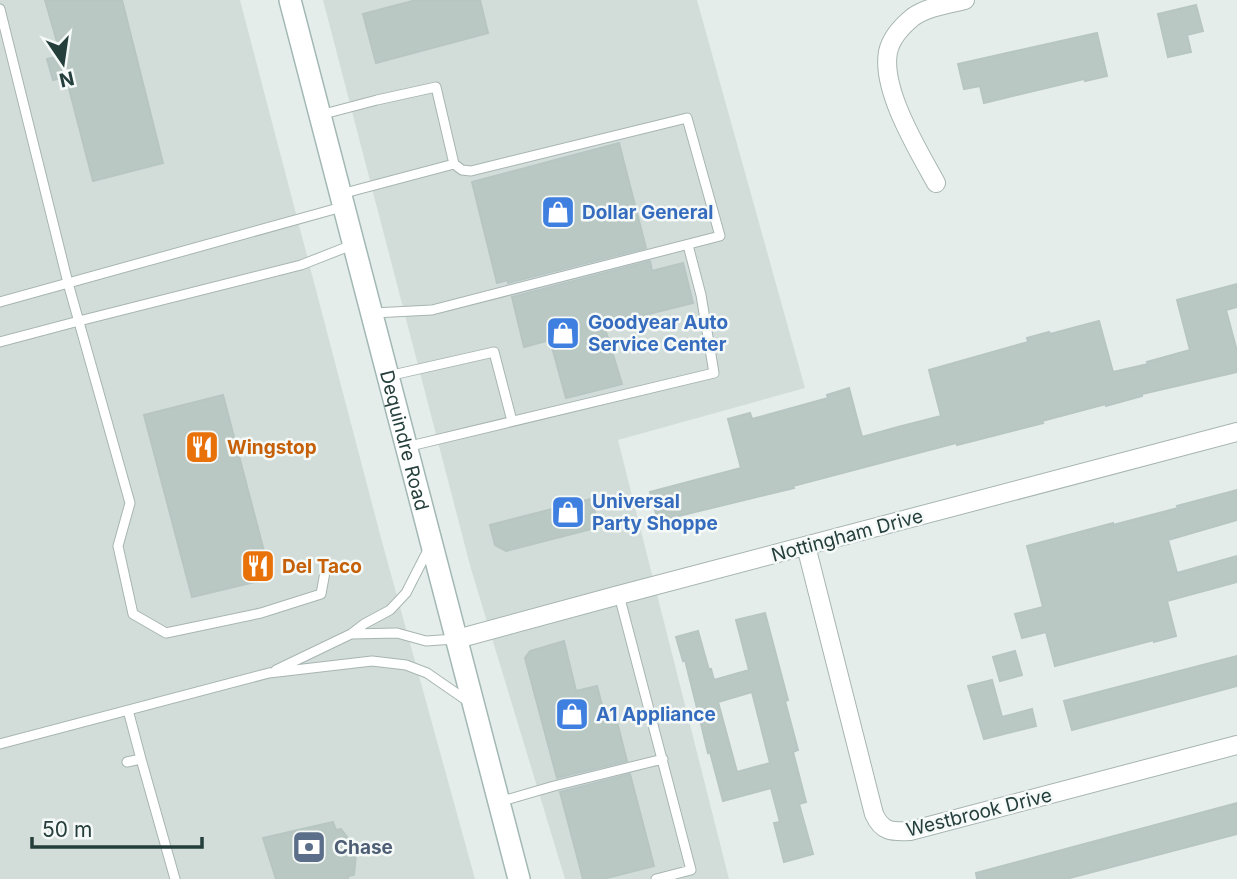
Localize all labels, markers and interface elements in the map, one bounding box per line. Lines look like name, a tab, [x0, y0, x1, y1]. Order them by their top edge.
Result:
north arrow	[28, 28, 98, 98]
text: N	[57, 66, 76, 92]
shop icon: Dollar General	[539, 193, 577, 231]
place label: Dollar General	[582, 201, 713, 224]
place label: Goodyear Auto Service Center	[588, 311, 728, 356]
shop icon: Goodyear Auto Service Center	[544, 314, 582, 352]
street label: Dequindre Road	[375, 368, 434, 513]
restaurant icon: Wingstop	[183, 428, 221, 466]
place label: Wingstop	[227, 436, 317, 459]
place label: Universal Party Shoppe	[592, 490, 718, 535]
shop icon: Universal Party Shoppe	[549, 493, 587, 531]
street label: Nottingham Drive	[769, 504, 926, 567]
restaurant icon: Del Taco	[239, 547, 277, 585]
place label: Del Taco	[282, 555, 362, 578]
shop icon: A1 Appliance	[553, 695, 591, 733]
place label: A1 Appliance	[596, 703, 716, 726]
street label: Westbrook Drive	[904, 783, 1054, 842]
scale bar	[32, 806, 201, 850]
text: 50 m	[42, 817, 92, 842]
bank icon: Chase	[290, 828, 328, 866]
place label: Chase	[334, 836, 393, 859]

